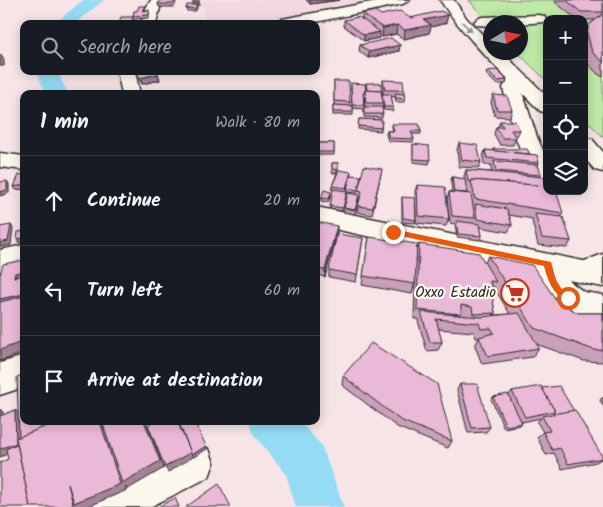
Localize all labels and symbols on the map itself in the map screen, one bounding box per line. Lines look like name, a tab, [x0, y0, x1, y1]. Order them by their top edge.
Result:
north arrow	[483, 15, 528, 60]
one-way arrow	[461, 21, 473, 33]
route end	[382, 221, 405, 244]
supermarket icon: Oxxo Estadio	[500, 278, 530, 308]
place label: Oxxo Estadio	[415, 281, 496, 305]
route start	[557, 287, 580, 310]

